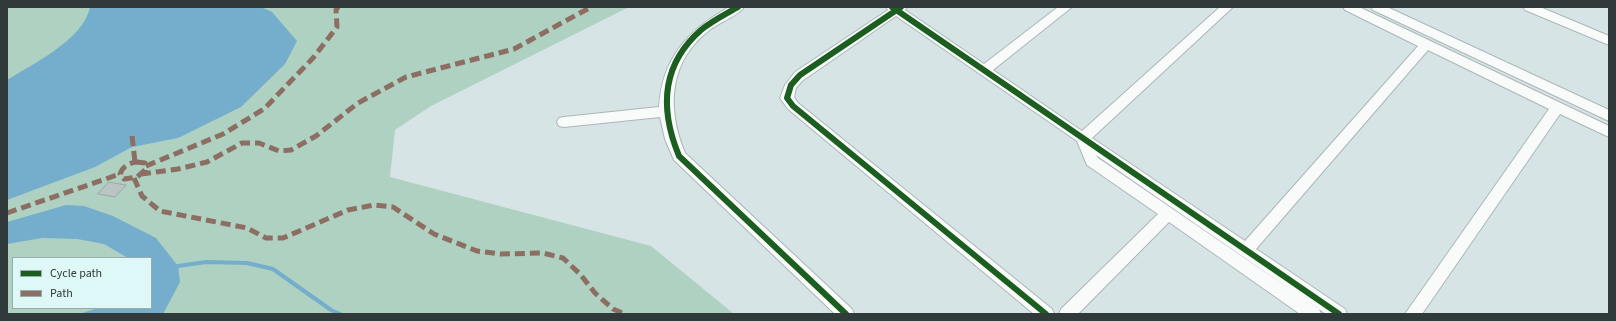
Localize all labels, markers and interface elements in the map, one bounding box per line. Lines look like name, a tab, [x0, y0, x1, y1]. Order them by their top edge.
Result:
legend	[12, 257, 152, 309]
text: Cycle path	[50, 265, 102, 282]
text: Path	[50, 285, 73, 302]

